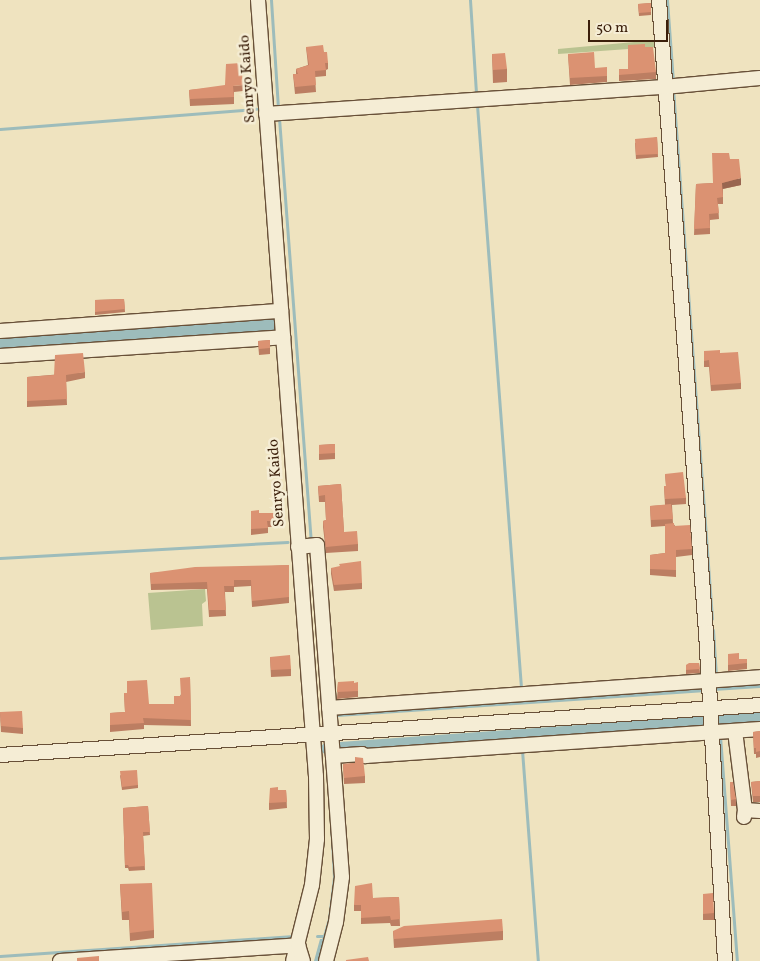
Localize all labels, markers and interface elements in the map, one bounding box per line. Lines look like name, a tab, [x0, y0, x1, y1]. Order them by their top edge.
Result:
scale bar	[590, 10, 670, 42]
text: 50 m	[596, 18, 628, 39]
street label: Senryo Kaido	[236, 34, 260, 124]
street label: Senryo Kaido	[265, 438, 289, 528]

